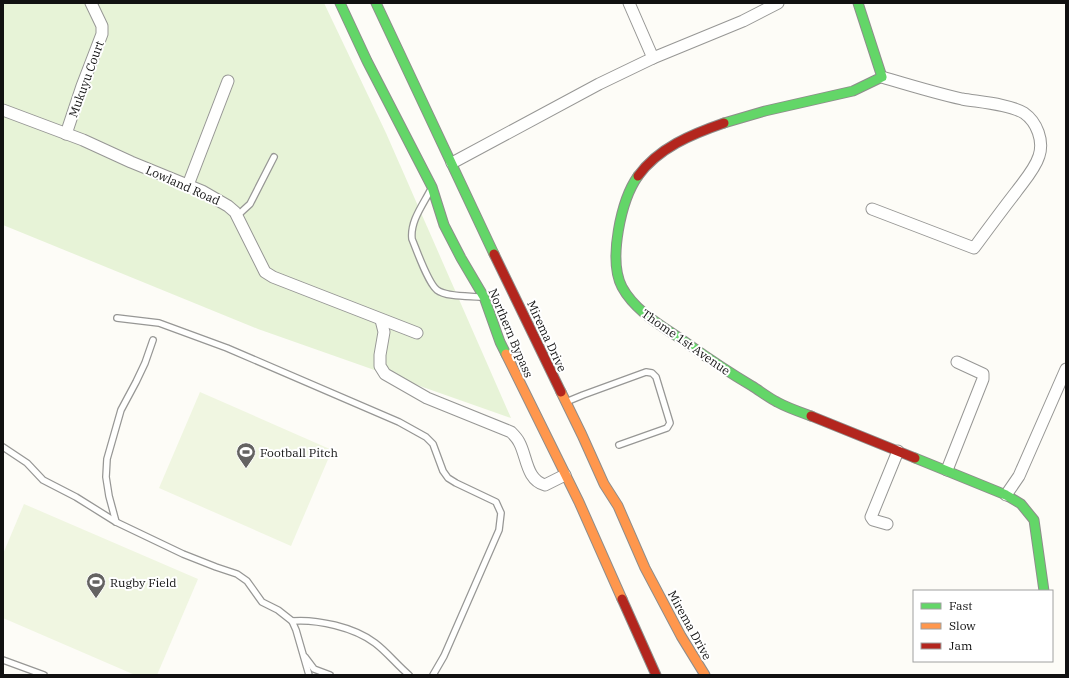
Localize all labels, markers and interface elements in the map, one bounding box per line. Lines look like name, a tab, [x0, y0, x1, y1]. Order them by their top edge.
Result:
street label: Mukuyu Court	[65, 39, 107, 119]
street label: Lowland Road	[144, 162, 222, 208]
street label: Northern Bypass	[485, 286, 537, 380]
street label: Mirema Drive	[524, 298, 570, 374]
street label: Thome 1st Avenue	[639, 306, 733, 378]
sports icon: Football Pitch	[235, 441, 257, 469]
place label: Football Pitch	[260, 445, 338, 460]
sports icon: Rugby Field	[85, 571, 107, 599]
place label: Rugby Field	[110, 575, 177, 590]
street label: Mirema Drive	[665, 588, 715, 662]
legend	[913, 590, 1053, 662]
text: Fast	[949, 598, 973, 613]
text: Slow	[949, 618, 976, 633]
text: Jam	[949, 638, 973, 653]

